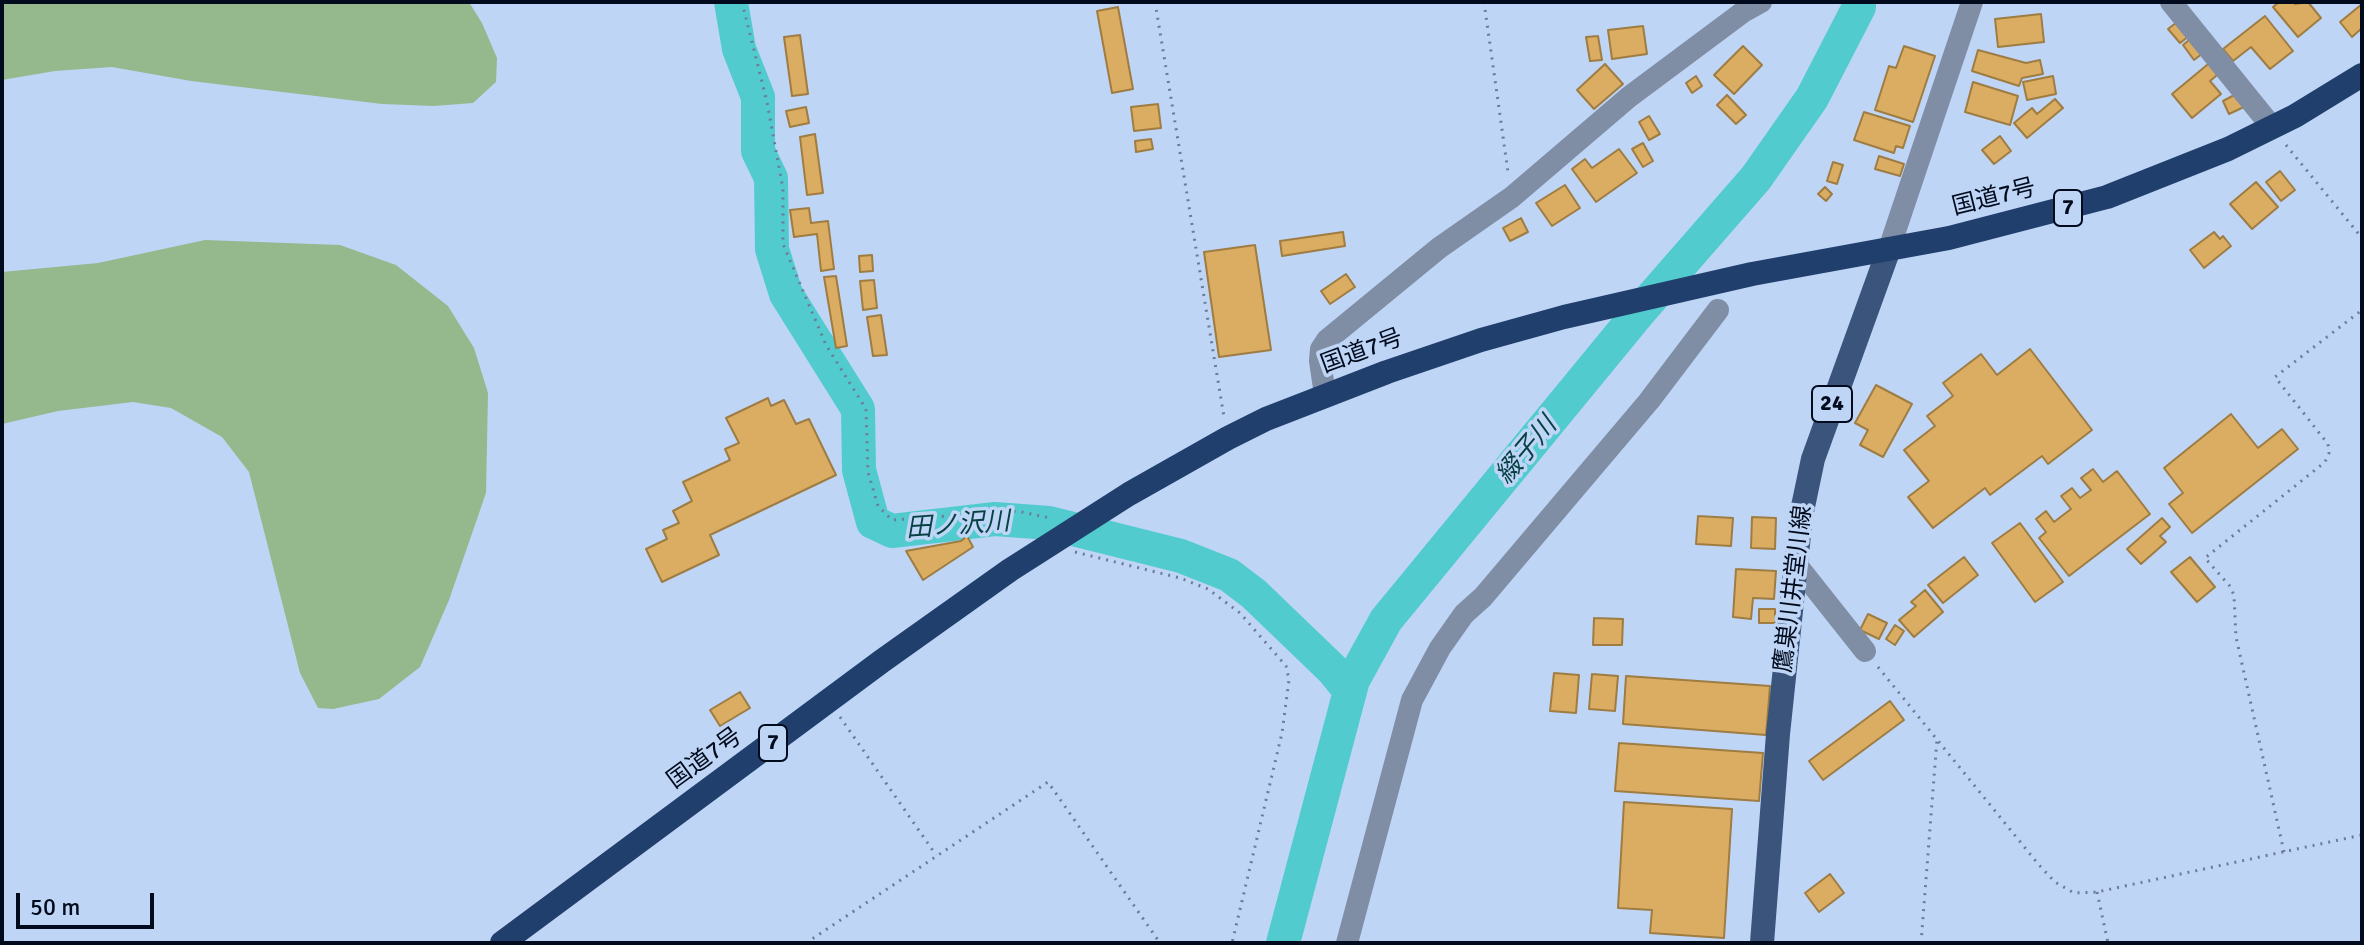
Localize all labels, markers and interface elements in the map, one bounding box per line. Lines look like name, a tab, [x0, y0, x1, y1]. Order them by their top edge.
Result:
street label: 国道7号	[1949, 174, 2039, 222]
road number: 7	[2054, 190, 2082, 226]
street label: 国道7号	[1317, 324, 1407, 380]
road number: 24	[1812, 386, 1852, 422]
water label: 綴子川	[1490, 411, 1564, 491]
street label: 鷹巣川井堂川線	[1769, 504, 1819, 674]
water label: 田ノ沢川	[905, 507, 1011, 545]
street label: 国道7号	[662, 722, 748, 796]
road number: 7	[759, 725, 787, 761]
scale bar	[20, 877, 158, 927]
text: 50 m	[30, 892, 80, 922]

